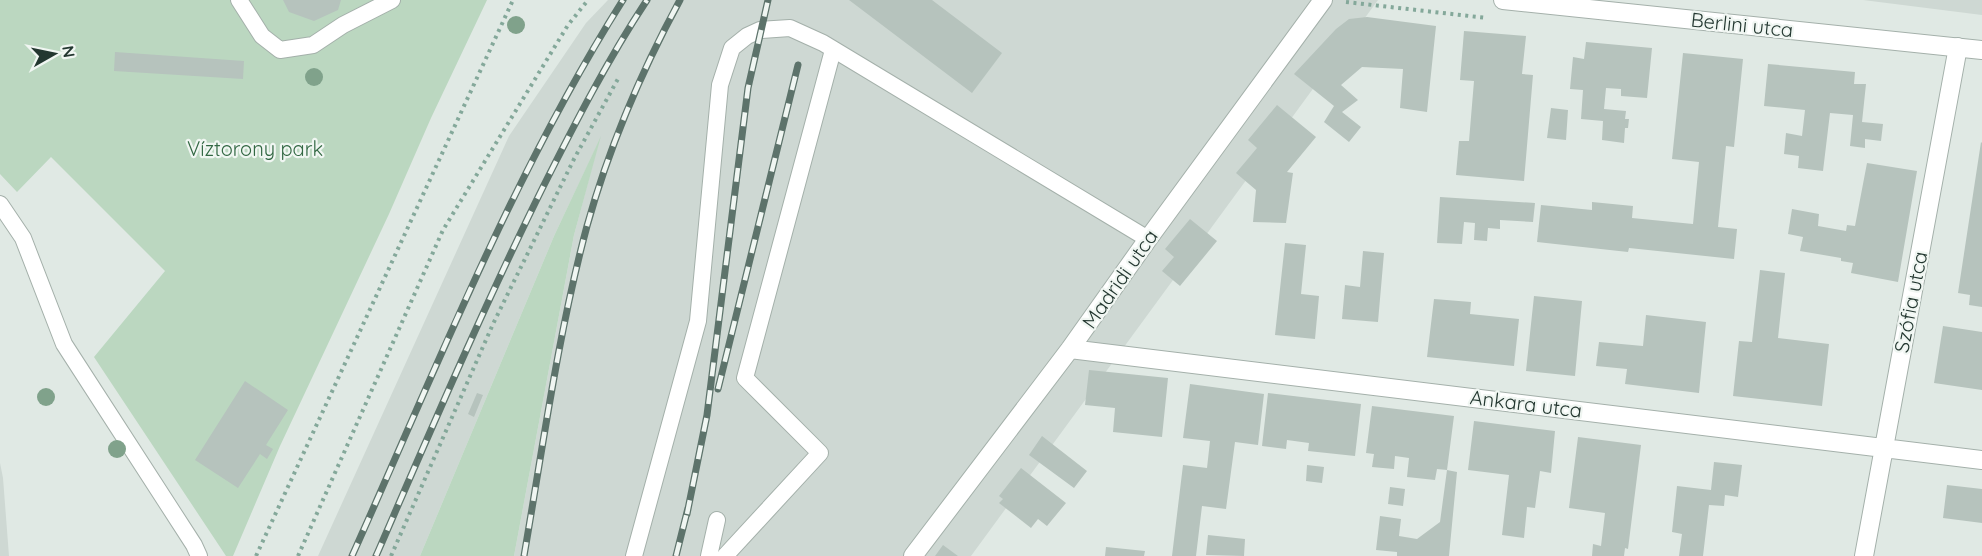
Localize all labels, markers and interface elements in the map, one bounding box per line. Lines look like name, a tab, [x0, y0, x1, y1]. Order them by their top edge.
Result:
street label: Berlini utca	[1690, 7, 1794, 42]
north arrow	[24, 24, 84, 84]
text: N	[58, 44, 80, 59]
park label: Víztorony park	[187, 136, 323, 161]
street label: Madridi utca	[1076, 224, 1163, 333]
street label: Szófia utca	[1888, 249, 1933, 355]
street label: Ankara utca	[1469, 384, 1584, 423]

